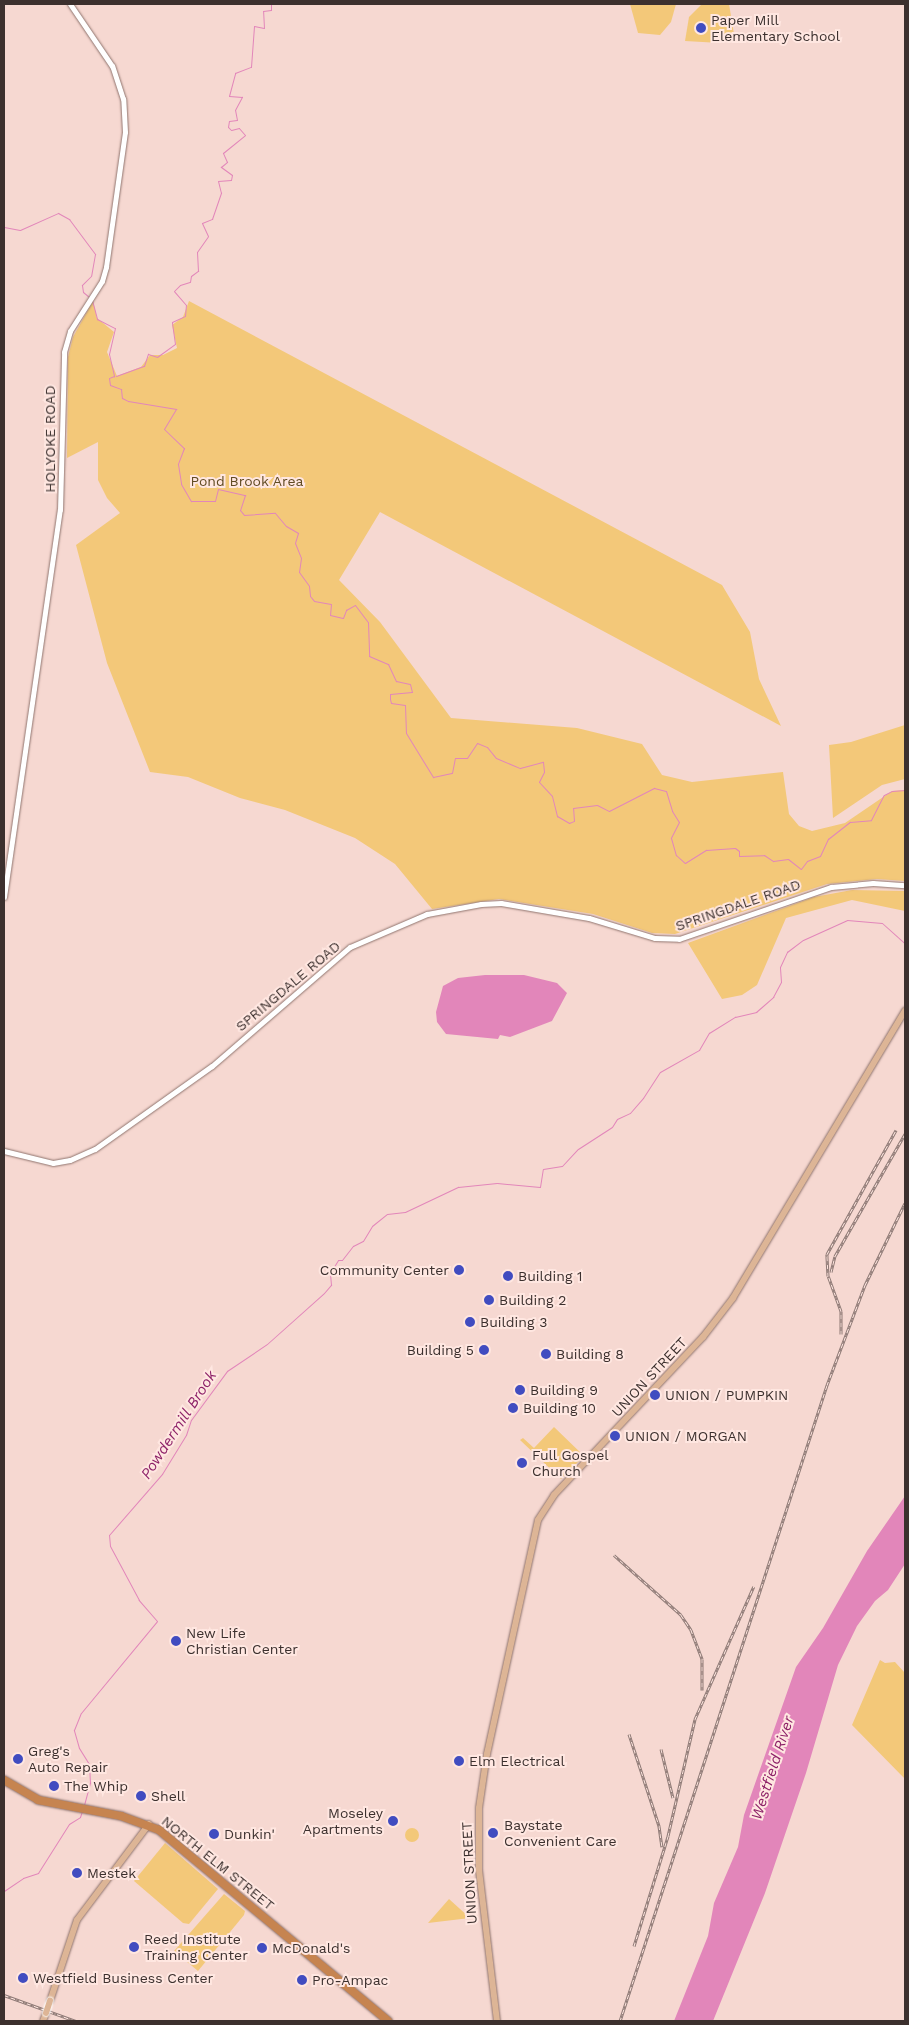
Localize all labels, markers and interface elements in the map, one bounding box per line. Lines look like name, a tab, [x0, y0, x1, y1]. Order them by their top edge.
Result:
place label: Paper Mill Elementary School	[711, 12, 840, 44]
marker: Paper Mill Elementary School	[695, 22, 707, 34]
street label: HOLYOKE ROAD	[42, 385, 58, 493]
park label: Pond Brook Area	[190, 473, 304, 489]
street label: SPRINGDALE ROAD	[673, 876, 803, 934]
street label: SPRINGDALE ROAD	[232, 937, 344, 1035]
place label: Community Center	[320, 1262, 449, 1278]
marker: Community Center	[453, 1264, 465, 1276]
place label: Building 1	[518, 1268, 583, 1284]
marker: Building 1	[502, 1270, 514, 1282]
place label: Building 2	[499, 1292, 566, 1308]
marker: Building 2	[483, 1294, 495, 1306]
place label: Building 3	[480, 1314, 547, 1330]
marker: Building 3	[464, 1316, 476, 1328]
street label: UNION STREET	[608, 1334, 690, 1420]
place label: Building 5	[407, 1342, 474, 1358]
marker: Building 5	[478, 1344, 490, 1356]
place label: Building 8	[556, 1346, 624, 1362]
marker: Building 8	[540, 1348, 552, 1360]
water label: Powdermill Brook	[137, 1367, 221, 1483]
place label: Building 9	[530, 1382, 598, 1398]
marker: Building 9	[514, 1384, 526, 1396]
place label: UNION / PUMPKIN	[665, 1387, 788, 1403]
marker: UNION / PUMPKIN	[649, 1389, 661, 1401]
place label: Building 10	[523, 1400, 596, 1416]
marker: Building 10	[507, 1402, 519, 1414]
place label: UNION / MORGAN	[625, 1428, 747, 1444]
marker: UNION / MORGAN	[609, 1430, 621, 1442]
place label: Full Gospel Church	[532, 1447, 609, 1480]
marker: Full Gospel Church	[516, 1457, 528, 1469]
place label: New Life Christian Center	[186, 1625, 298, 1658]
marker: New Life Christian Center	[170, 1635, 182, 1647]
water label: Westfield River	[748, 1714, 798, 1822]
place label: Greg's Auto Repair	[28, 1743, 108, 1775]
marker: Greg's Auto Repair	[12, 1753, 24, 1765]
place label: Elm Electrical	[469, 1753, 565, 1769]
marker: Elm Electrical	[453, 1755, 465, 1767]
place label: The Whip	[64, 1778, 128, 1794]
marker: The Whip	[48, 1780, 60, 1792]
place label: Shell	[151, 1788, 185, 1804]
marker: Shell	[135, 1790, 147, 1802]
place label: Moseley Apartments	[303, 1805, 383, 1838]
street label: NORTH ELM STREET	[158, 1812, 278, 1914]
marker: Moseley Apartments	[387, 1815, 399, 1827]
place label: Baystate Convenient Care	[504, 1817, 617, 1850]
street label: UNION STREET	[458, 1821, 480, 1925]
place label: Dunkin'	[224, 1826, 275, 1842]
marker: Baystate Convenient Care	[486, 1826, 500, 1840]
marker: Dunkin'	[208, 1828, 220, 1840]
place label: Mestek	[87, 1865, 136, 1881]
marker: Mestek	[71, 1867, 83, 1879]
place label: Reed Institute Training Center	[144, 1931, 248, 1964]
place label: McDonald's	[272, 1940, 350, 1956]
marker: Reed Institute Training Center	[128, 1941, 140, 1953]
marker: McDonald's	[256, 1942, 268, 1954]
place label: Westfield Business Center	[33, 1970, 213, 1986]
marker: Westfield Business Center	[17, 1972, 29, 1984]
place label: Pro-Ampac	[312, 1972, 388, 1988]
marker: Pro-Ampac	[296, 1974, 308, 1986]

